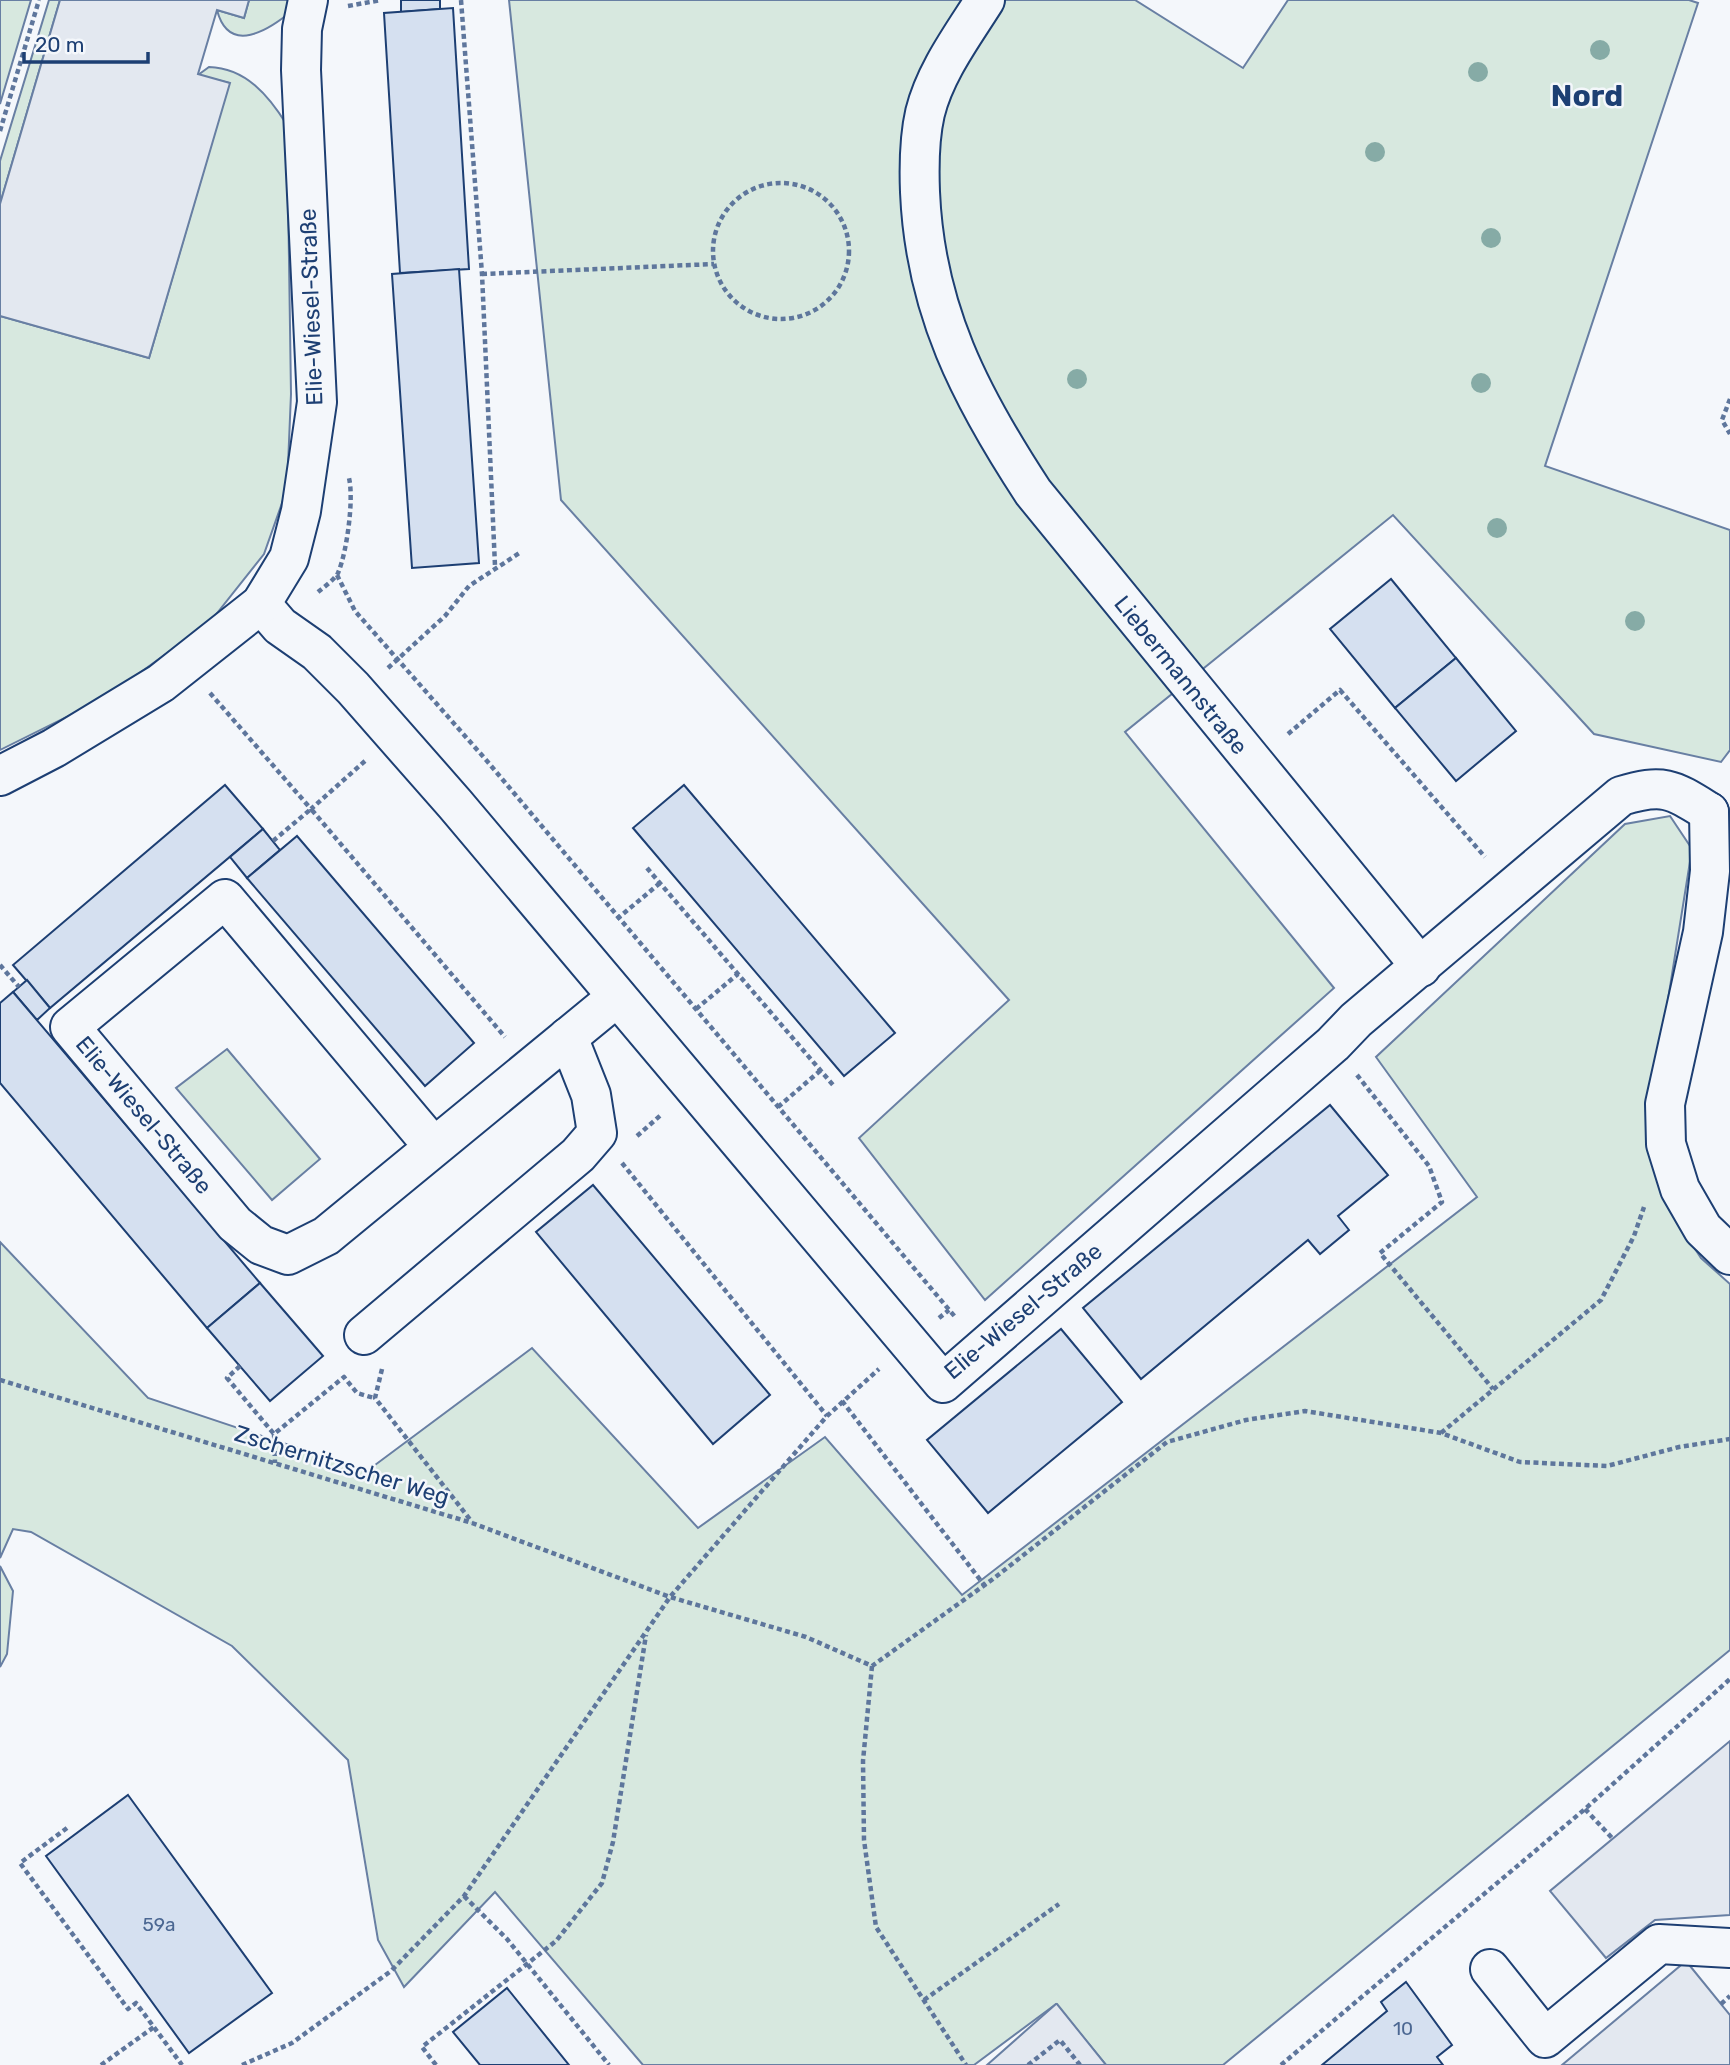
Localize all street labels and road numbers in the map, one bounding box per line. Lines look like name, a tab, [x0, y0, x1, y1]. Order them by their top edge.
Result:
street label: Elie-Wiesel-Straße	[294, 208, 328, 406]
street label: Liebermannstraße	[1108, 590, 1254, 760]
street label: Elie-Wiesel-Straße	[70, 1030, 218, 1200]
street label: Elie-Wiesel-Straße	[938, 1237, 1108, 1385]
street label: Zschernitzscher Weg	[231, 1419, 453, 1511]

